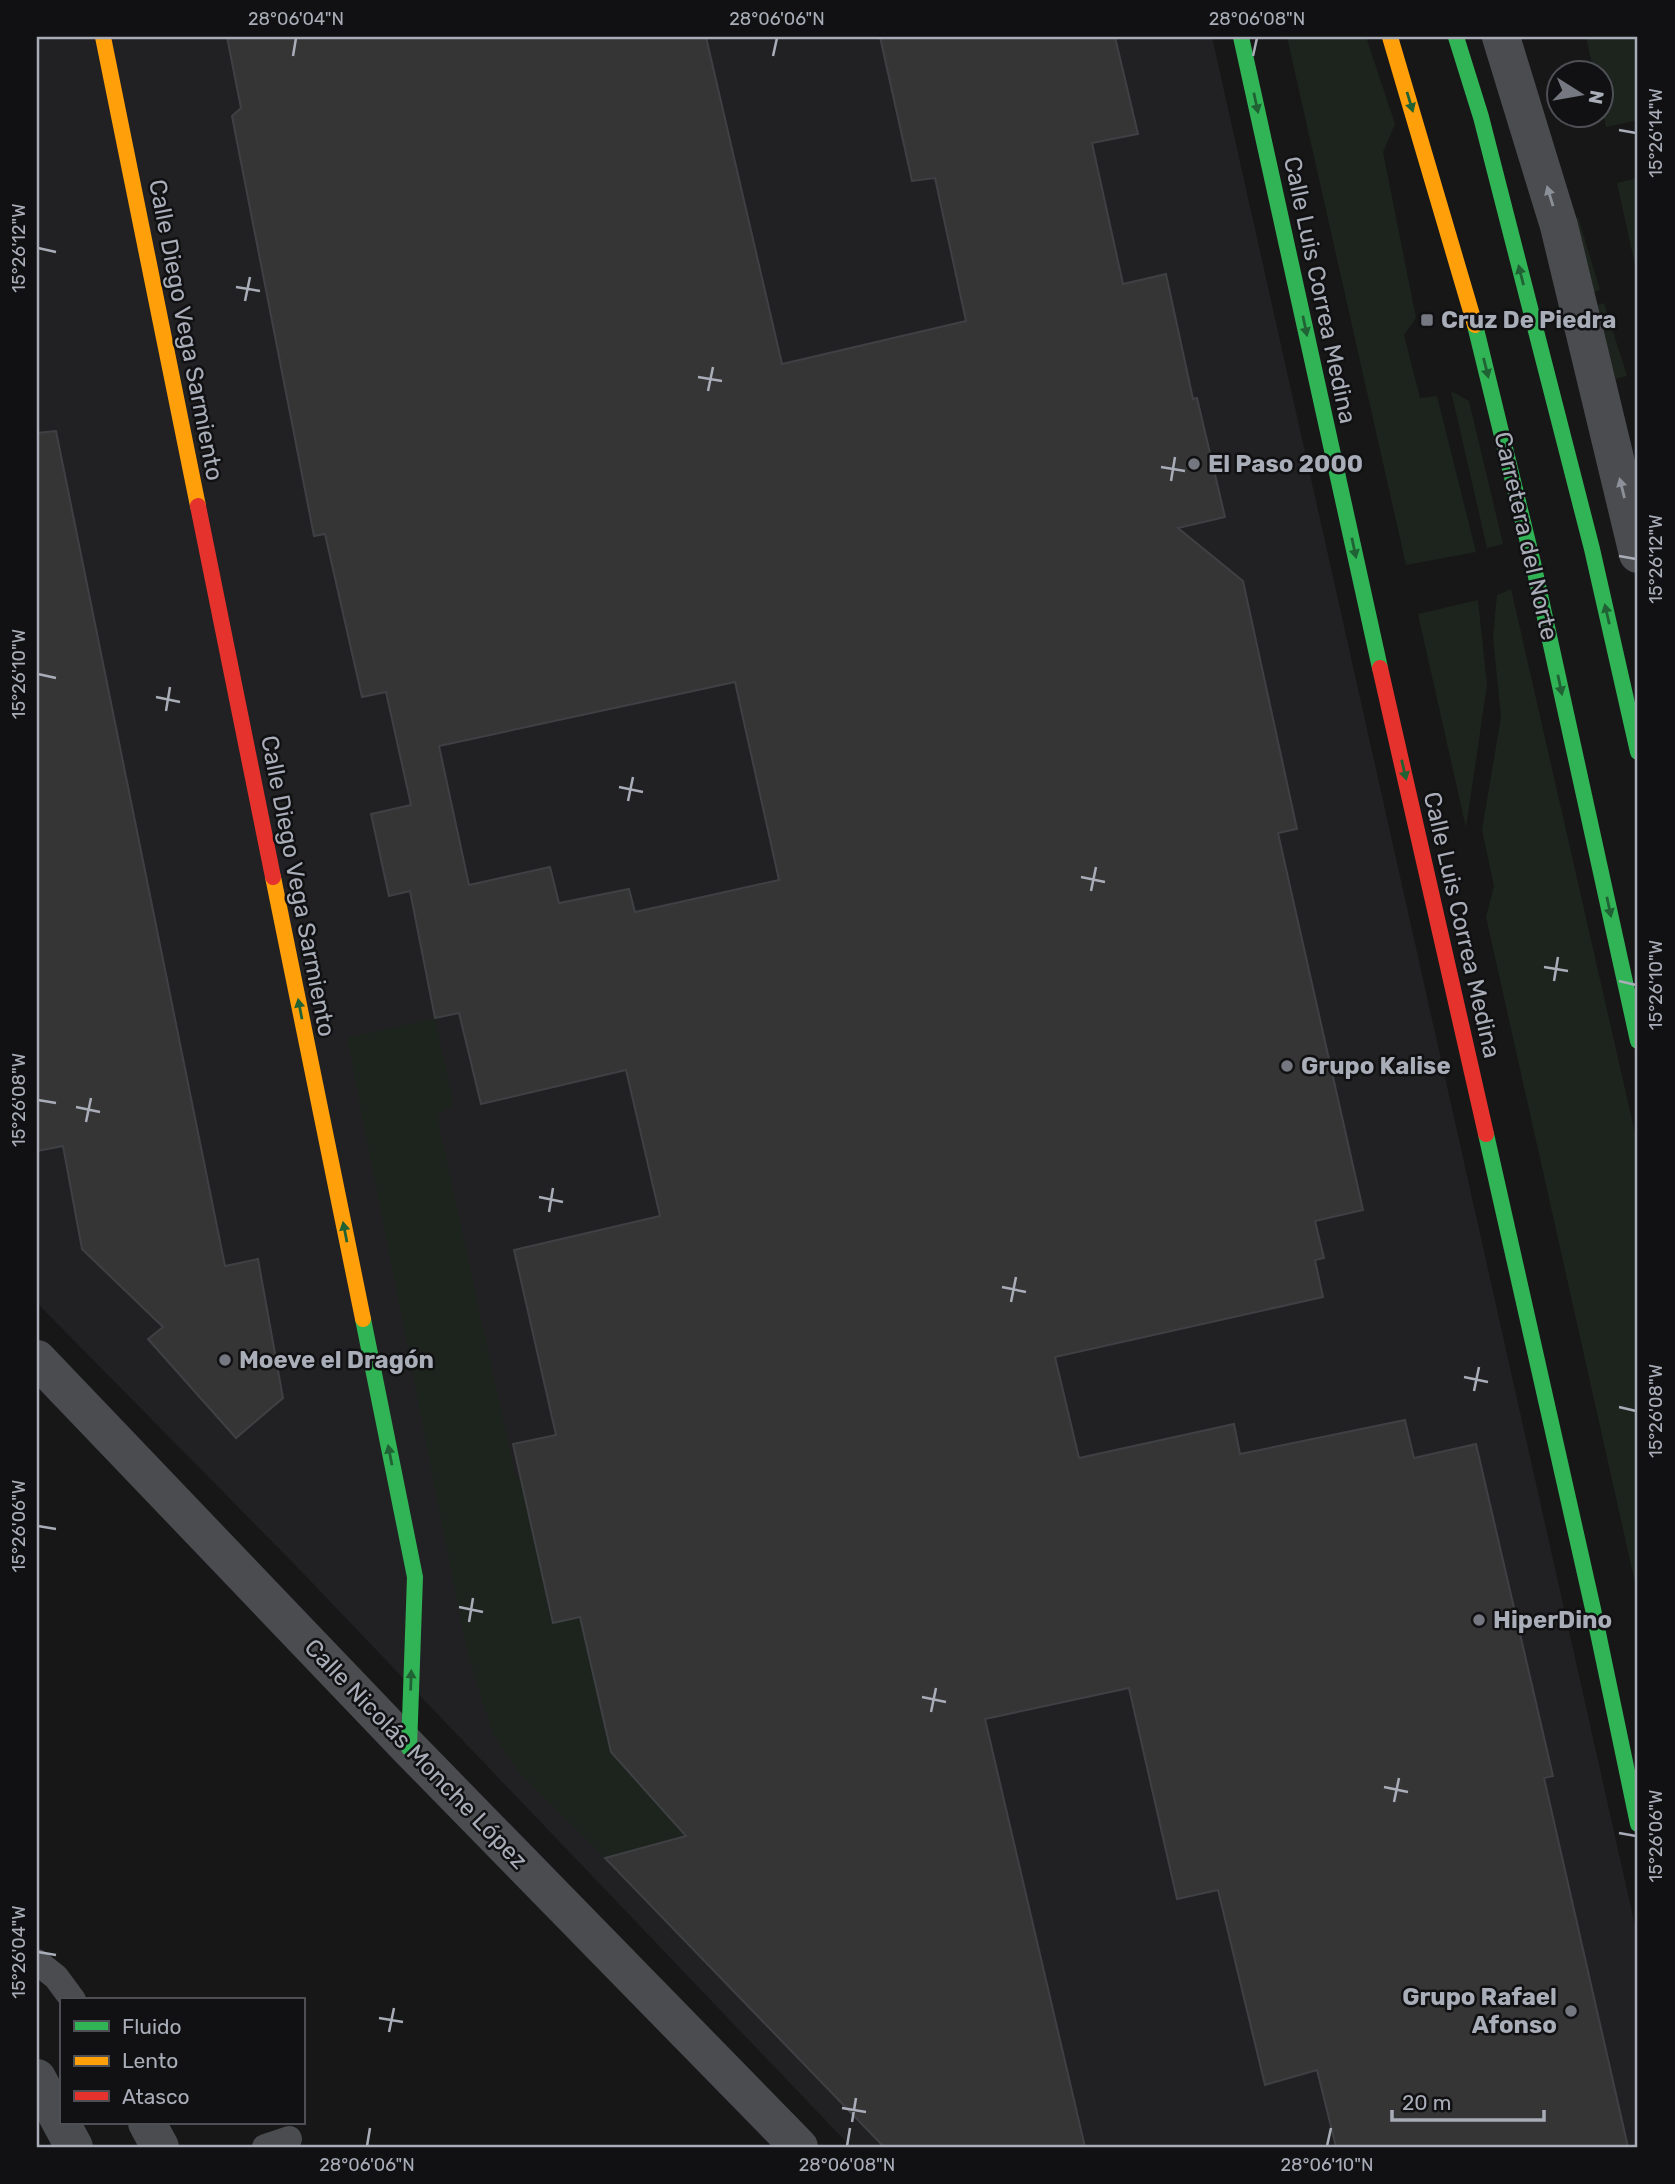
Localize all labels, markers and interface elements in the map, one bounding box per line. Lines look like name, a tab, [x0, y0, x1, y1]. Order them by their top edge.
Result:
text: 28°06'04"N	[248, 8, 344, 30]
text: 28°06'06"N	[729, 8, 825, 30]
text: 28°06'08"N	[1209, 8, 1305, 30]
north arrow	[1546, 60, 1616, 130]
text: N	[1584, 88, 1609, 106]
text: 15°26'14"W	[1645, 88, 1667, 178]
one-way arrow	[1251, 92, 1262, 114]
one-way arrow	[1406, 92, 1416, 113]
street label: Calle Luis Correa Medina	[1278, 154, 1362, 426]
street label: Calle Diego Vega Sarmiento	[143, 177, 229, 483]
one-way arrow	[1544, 185, 1554, 206]
text: 15°26'12"W	[8, 203, 30, 293]
one-way arrow	[1515, 264, 1526, 286]
place label: Cruz De Piedra	[1441, 306, 1616, 334]
marker: Cruz De Piedra	[1419, 312, 1435, 328]
one-way arrow	[1299, 315, 1310, 337]
one-way arrow	[1481, 357, 1492, 379]
street label: Carretera del Norte	[1488, 429, 1564, 643]
place label: El Paso 2000	[1208, 450, 1363, 478]
marker: El Paso 2000	[1186, 456, 1202, 472]
one-way arrow	[1617, 477, 1628, 499]
text: 15°26'12"W	[1645, 514, 1667, 604]
one-way arrow	[1348, 537, 1359, 559]
one-way arrow	[1601, 603, 1612, 625]
text: 15°26'10"W	[8, 629, 30, 719]
one-way arrow	[1554, 674, 1565, 696]
street label: Calle Diego Vega Sarmiento	[255, 733, 341, 1039]
one-way arrow	[1398, 759, 1409, 781]
street label: Calle Luis Correa Medina	[1418, 789, 1506, 1061]
one-way arrow	[1603, 896, 1614, 918]
text: 15°26'10"W	[1645, 940, 1667, 1030]
one-way arrow	[294, 998, 305, 1020]
place label: Grupo Kalise	[1301, 1052, 1451, 1080]
text: 15°26'08"W	[8, 1053, 30, 1147]
marker: Grupo Kalise	[1279, 1058, 1295, 1074]
one-way arrow	[339, 1221, 350, 1243]
place label: Moeve el Dragón	[239, 1346, 434, 1374]
marker: Moeve el Dragón	[217, 1352, 233, 1368]
text: 15°26'08"W	[1645, 1364, 1667, 1458]
one-way arrow	[384, 1444, 395, 1466]
text: 15°26'06"W	[8, 1480, 30, 1572]
place label: HiperDino	[1493, 1606, 1612, 1634]
marker: HiperDino	[1471, 1612, 1487, 1628]
street label: Calle Nicolás Monche López	[299, 1633, 533, 1875]
one-way arrow	[406, 1669, 417, 1691]
text: 15°26'06"W	[1645, 1790, 1667, 1882]
text: 15°26'04"W	[8, 1905, 30, 1999]
place label: Grupo Rafael Afonso	[1402, 1983, 1557, 2039]
legend	[60, 1998, 304, 2124]
marker: Grupo Rafael Afonso	[1563, 2003, 1579, 2019]
text: Fluido	[122, 2014, 182, 2039]
text: Lento	[122, 2048, 178, 2073]
scale bar	[1392, 2079, 1544, 2123]
text: Atasco	[122, 2084, 190, 2109]
text: 20 m	[1402, 2090, 1451, 2115]
text: 28°06'06"N	[319, 2154, 415, 2176]
text: 28°06'08"N	[799, 2154, 895, 2176]
text: 28°06'10"N	[1281, 2154, 1373, 2176]

